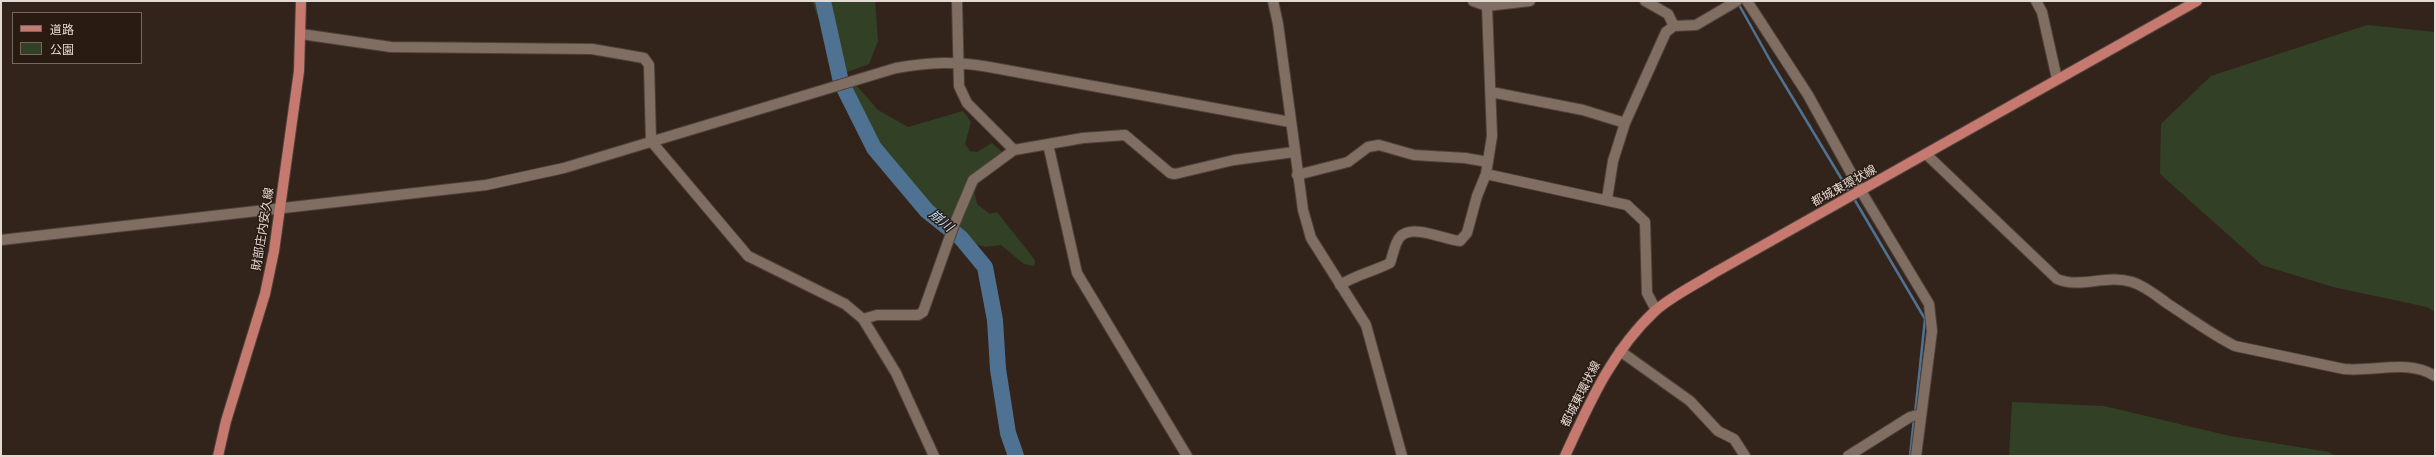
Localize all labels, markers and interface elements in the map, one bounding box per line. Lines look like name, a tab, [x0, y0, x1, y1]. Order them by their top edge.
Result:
legend	[12, 12, 142, 64]
text: 道路	[50, 23, 74, 37]
text: 公園	[50, 43, 74, 57]
street label: 都城東環状線	[1809, 162, 1879, 210]
street label: 財部庄内安久線	[249, 186, 277, 272]
water label: 崩川	[926, 207, 956, 235]
street label: 都城東環状線	[1558, 359, 1604, 429]

